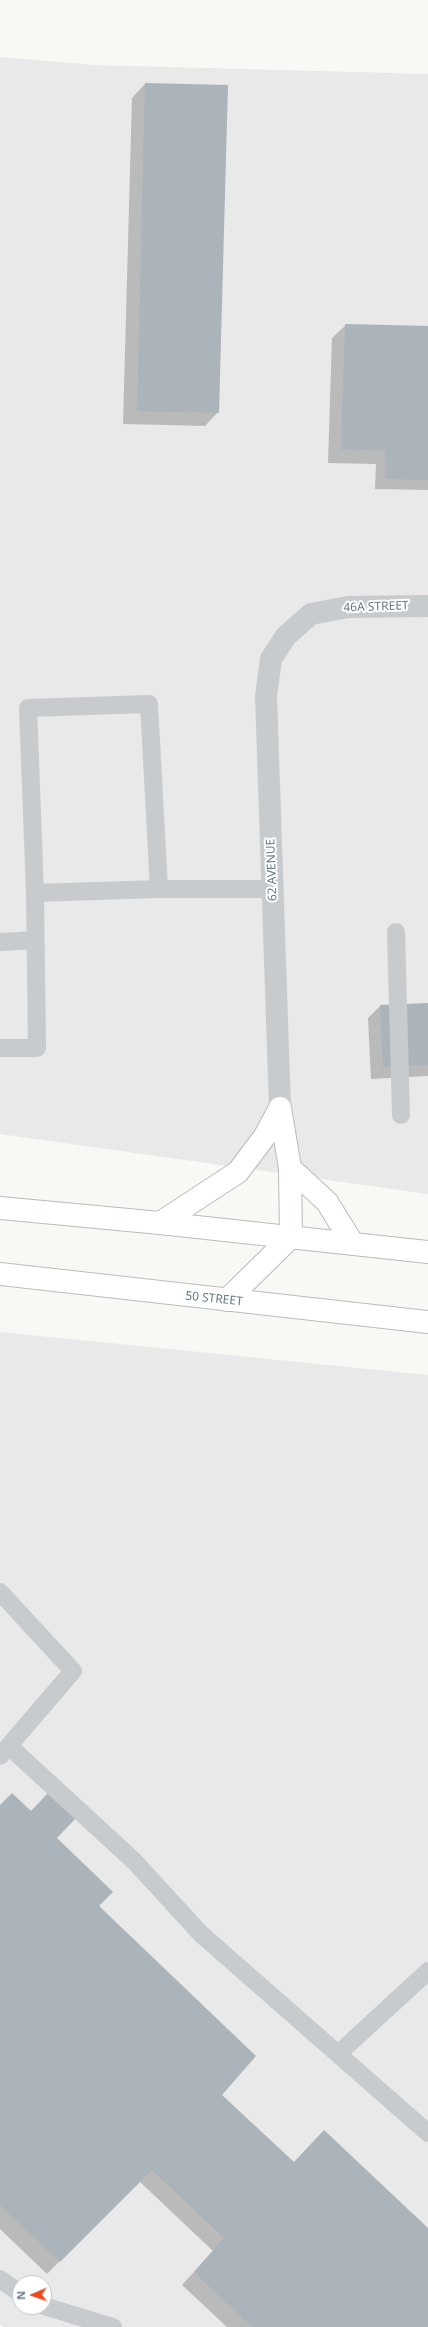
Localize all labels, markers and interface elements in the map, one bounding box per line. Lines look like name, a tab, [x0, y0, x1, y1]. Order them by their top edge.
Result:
street label: 46A STREET	[343, 599, 409, 615]
street label: 62 AVENUE	[264, 839, 280, 901]
street label: 50 STREET	[185, 1289, 243, 1309]
north arrow	[12, 2275, 52, 2315]
text: N	[13, 2291, 28, 2300]

